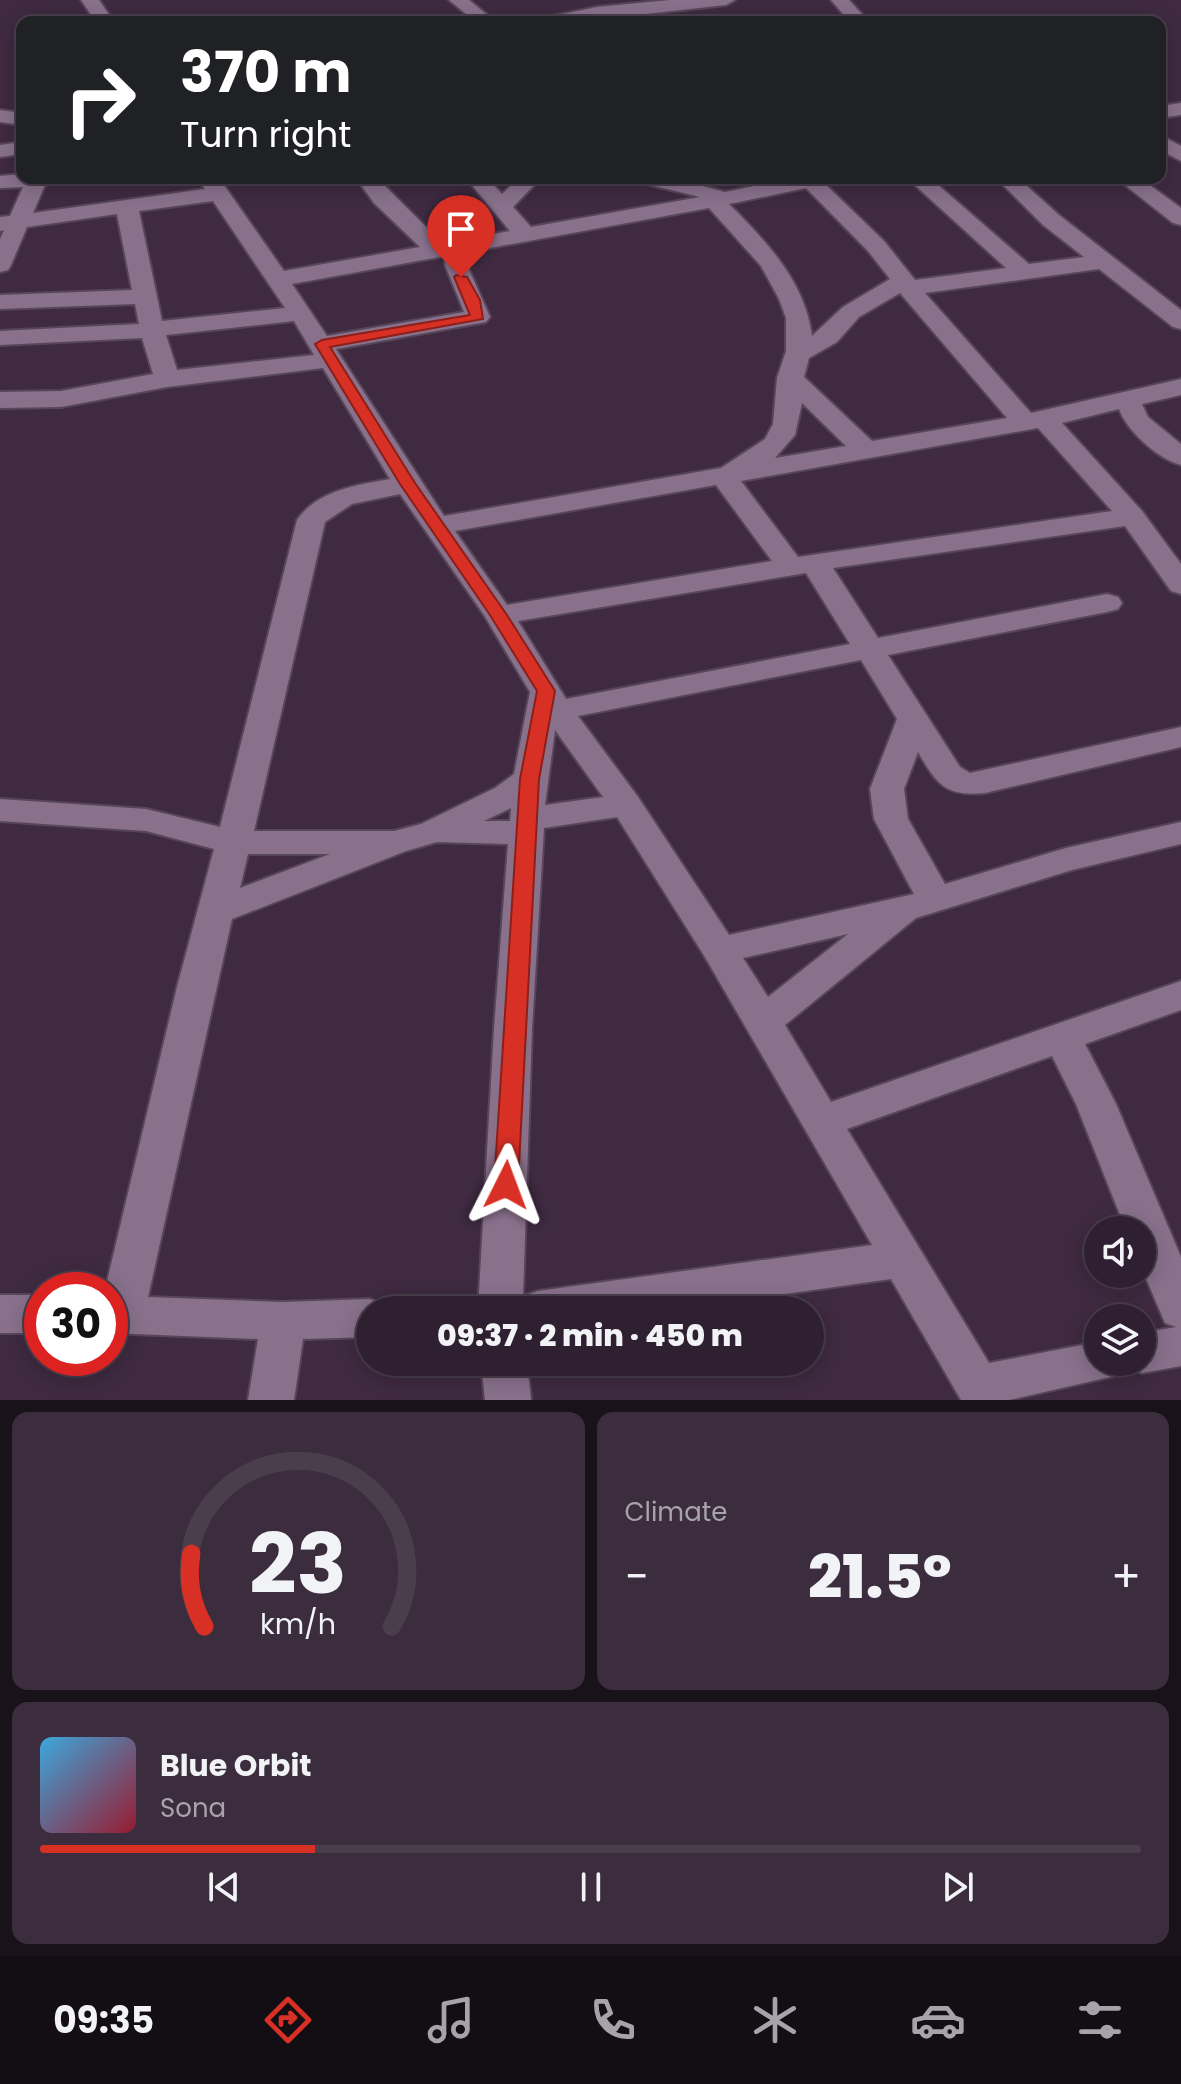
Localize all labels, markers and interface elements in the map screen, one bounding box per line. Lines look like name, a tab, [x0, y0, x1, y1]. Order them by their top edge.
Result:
text: 370 m	[180, 33, 352, 112]
icon: right	[48, 48, 152, 152]
text: Turn right	[180, 109, 351, 160]
pin	[427, 195, 495, 277]
icon: arrive	[439, 207, 483, 251]
position arrow	[464, 1143, 548, 1227]
map controls	[1084, 1216, 1156, 1376]
button: sound	[1084, 1216, 1156, 1288]
speed limit sign: 30	[24, 1272, 128, 1376]
button: layers	[1084, 1304, 1156, 1376]
text: 09:37 · 2 min · 450 m	[437, 1314, 743, 1357]
text: Climate	[625, 1494, 727, 1530]
text: 23	[249, 1506, 347, 1622]
text: 21.5°	[808, 1535, 952, 1619]
text: −	[625, 1546, 649, 1607]
text: +	[1111, 1546, 1141, 1607]
text: km/h	[260, 1604, 336, 1644]
text: Blue Orbit	[160, 1744, 312, 1787]
text: Sona	[160, 1790, 226, 1826]
icon: previous	[202, 1865, 246, 1909]
icon: pause	[569, 1865, 613, 1909]
icon: next	[936, 1865, 980, 1909]
icon: directions	[260, 1992, 316, 2048]
icon: music	[423, 1992, 479, 2048]
icon: phone	[585, 1992, 641, 2048]
icon: climate	[747, 1992, 803, 2048]
icon: car	[910, 1992, 966, 2048]
icon: filters	[1072, 1992, 1128, 2048]
text: 09:35	[53, 1995, 154, 2046]

